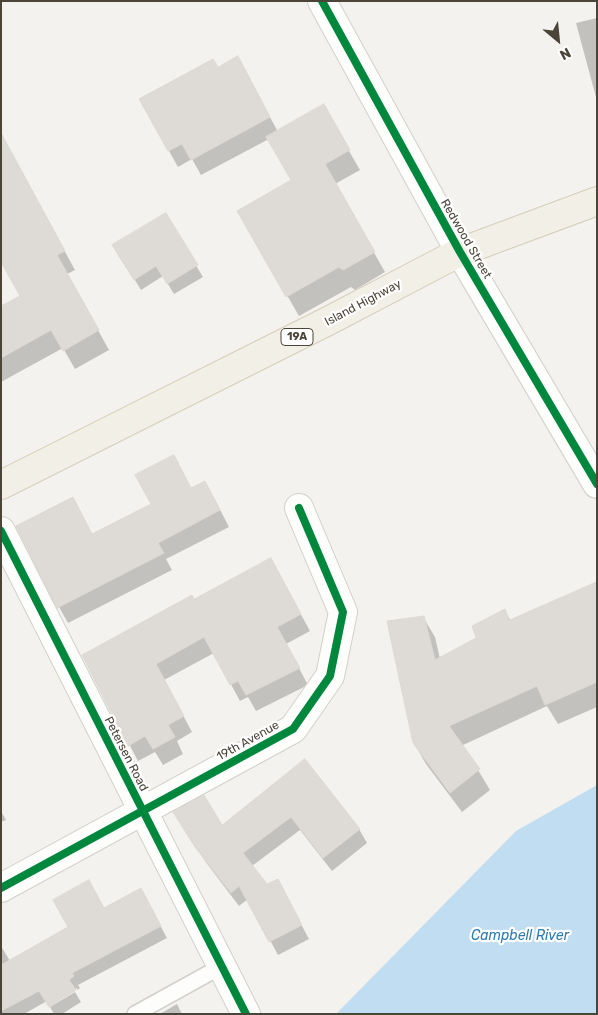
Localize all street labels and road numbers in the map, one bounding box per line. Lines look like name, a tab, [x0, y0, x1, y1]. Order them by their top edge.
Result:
street label: Redwood Street	[437, 197, 495, 281]
street label: Island Highway	[322, 277, 404, 329]
road number: 19A	[281, 328, 313, 346]
street label: Petersen Road	[101, 714, 151, 794]
street label: 19th Avenue	[214, 718, 282, 764]

